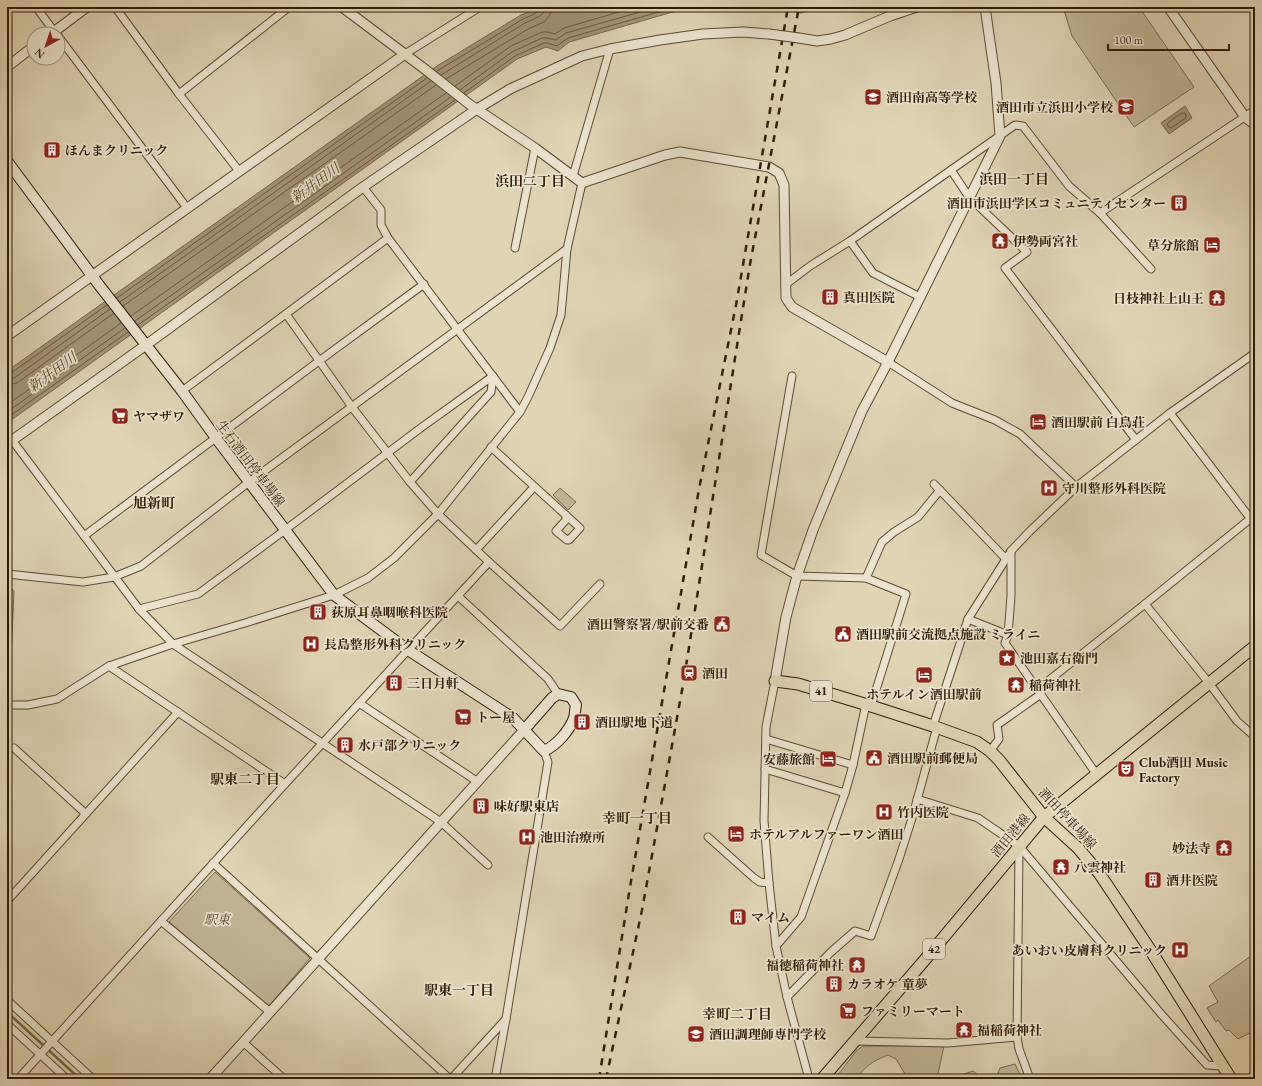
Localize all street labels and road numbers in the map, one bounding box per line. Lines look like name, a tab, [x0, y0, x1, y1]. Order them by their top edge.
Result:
street label: 生石酒田停車場線	[213, 417, 289, 510]
road number: 41	[810, 681, 832, 701]
street label: 酒田停車場線	[1035, 784, 1100, 853]
street label: 酒田港線	[987, 810, 1034, 861]
road number: 42	[923, 939, 945, 959]

